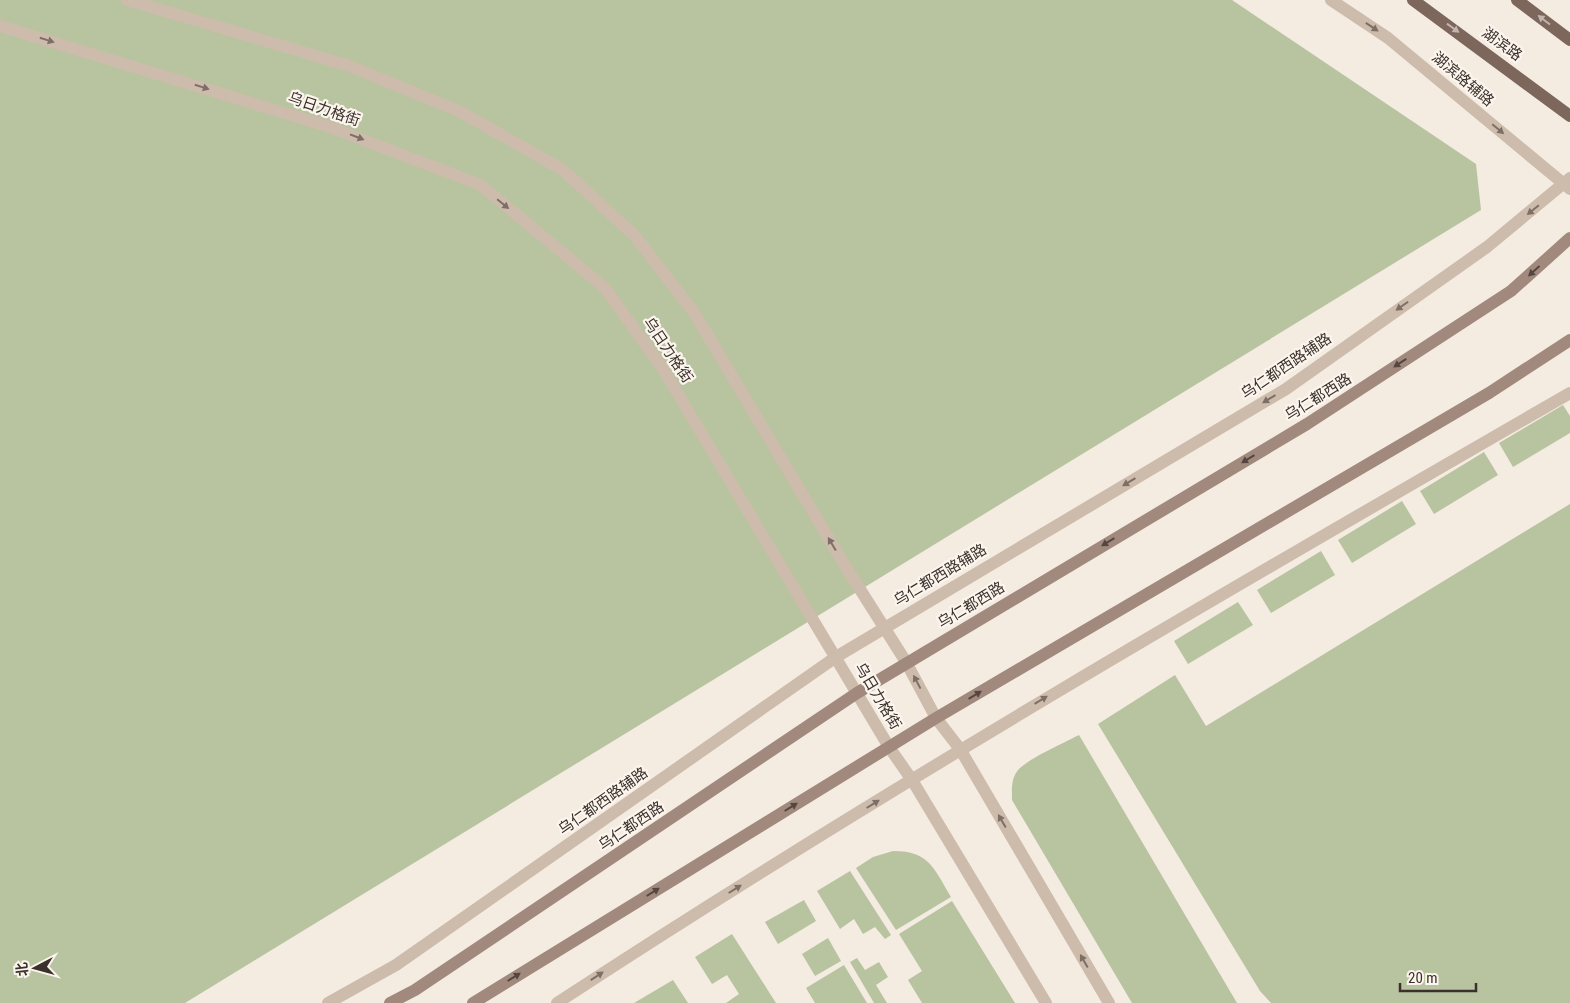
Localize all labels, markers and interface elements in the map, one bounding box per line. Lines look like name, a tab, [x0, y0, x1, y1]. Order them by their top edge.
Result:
one-way arrow	[1537, 15, 1550, 25]
one-way arrow	[1365, 22, 1379, 32]
one-way arrow	[1446, 23, 1460, 33]
street label: 湖滨路	[1479, 23, 1525, 65]
one-way arrow	[39, 36, 54, 44]
street label: 湖滨路辅路	[1428, 48, 1498, 110]
one-way arrow	[195, 84, 210, 92]
street label: 乌日力格街	[286, 88, 362, 130]
one-way arrow	[1491, 124, 1504, 135]
one-way arrow	[349, 134, 364, 141]
one-way arrow	[497, 198, 510, 209]
one-way arrow	[1527, 204, 1540, 215]
one-way arrow	[1528, 265, 1540, 277]
one-way arrow	[1395, 301, 1409, 311]
street label: 乌日力格街	[640, 314, 696, 386]
street label: 乌仁都西路辅路	[1237, 329, 1335, 403]
one-way arrow	[1394, 358, 1407, 368]
street label: 乌仁都西路	[1281, 369, 1355, 425]
one-way arrow	[1262, 394, 1276, 403]
one-way arrow	[1240, 455, 1255, 463]
one-way arrow	[1123, 477, 1136, 486]
one-way arrow	[828, 538, 837, 551]
one-way arrow	[1102, 538, 1115, 547]
street label: 乌仁都西路辅路	[890, 540, 990, 610]
street label: 乌仁都西路	[934, 578, 1008, 632]
street label: 乌日力格街	[851, 659, 905, 733]
one-way arrow	[913, 676, 922, 689]
one-way arrow	[968, 690, 981, 699]
one-way arrow	[1035, 696, 1048, 705]
street label: 乌仁都西路辅路	[555, 764, 651, 838]
street label: 乌仁都西路	[595, 798, 667, 854]
one-way arrow	[866, 799, 879, 809]
one-way arrow	[785, 803, 798, 812]
one-way arrow	[998, 814, 1007, 827]
one-way arrow	[728, 885, 741, 894]
one-way arrow	[646, 888, 659, 897]
north arrow	[10, 943, 60, 993]
one-way arrow	[1080, 954, 1089, 967]
scale bar	[1400, 960, 1476, 992]
text: 北	[13, 962, 31, 977]
text: 20 m	[1408, 969, 1438, 987]
one-way arrow	[591, 972, 604, 981]
one-way arrow	[508, 973, 521, 982]

